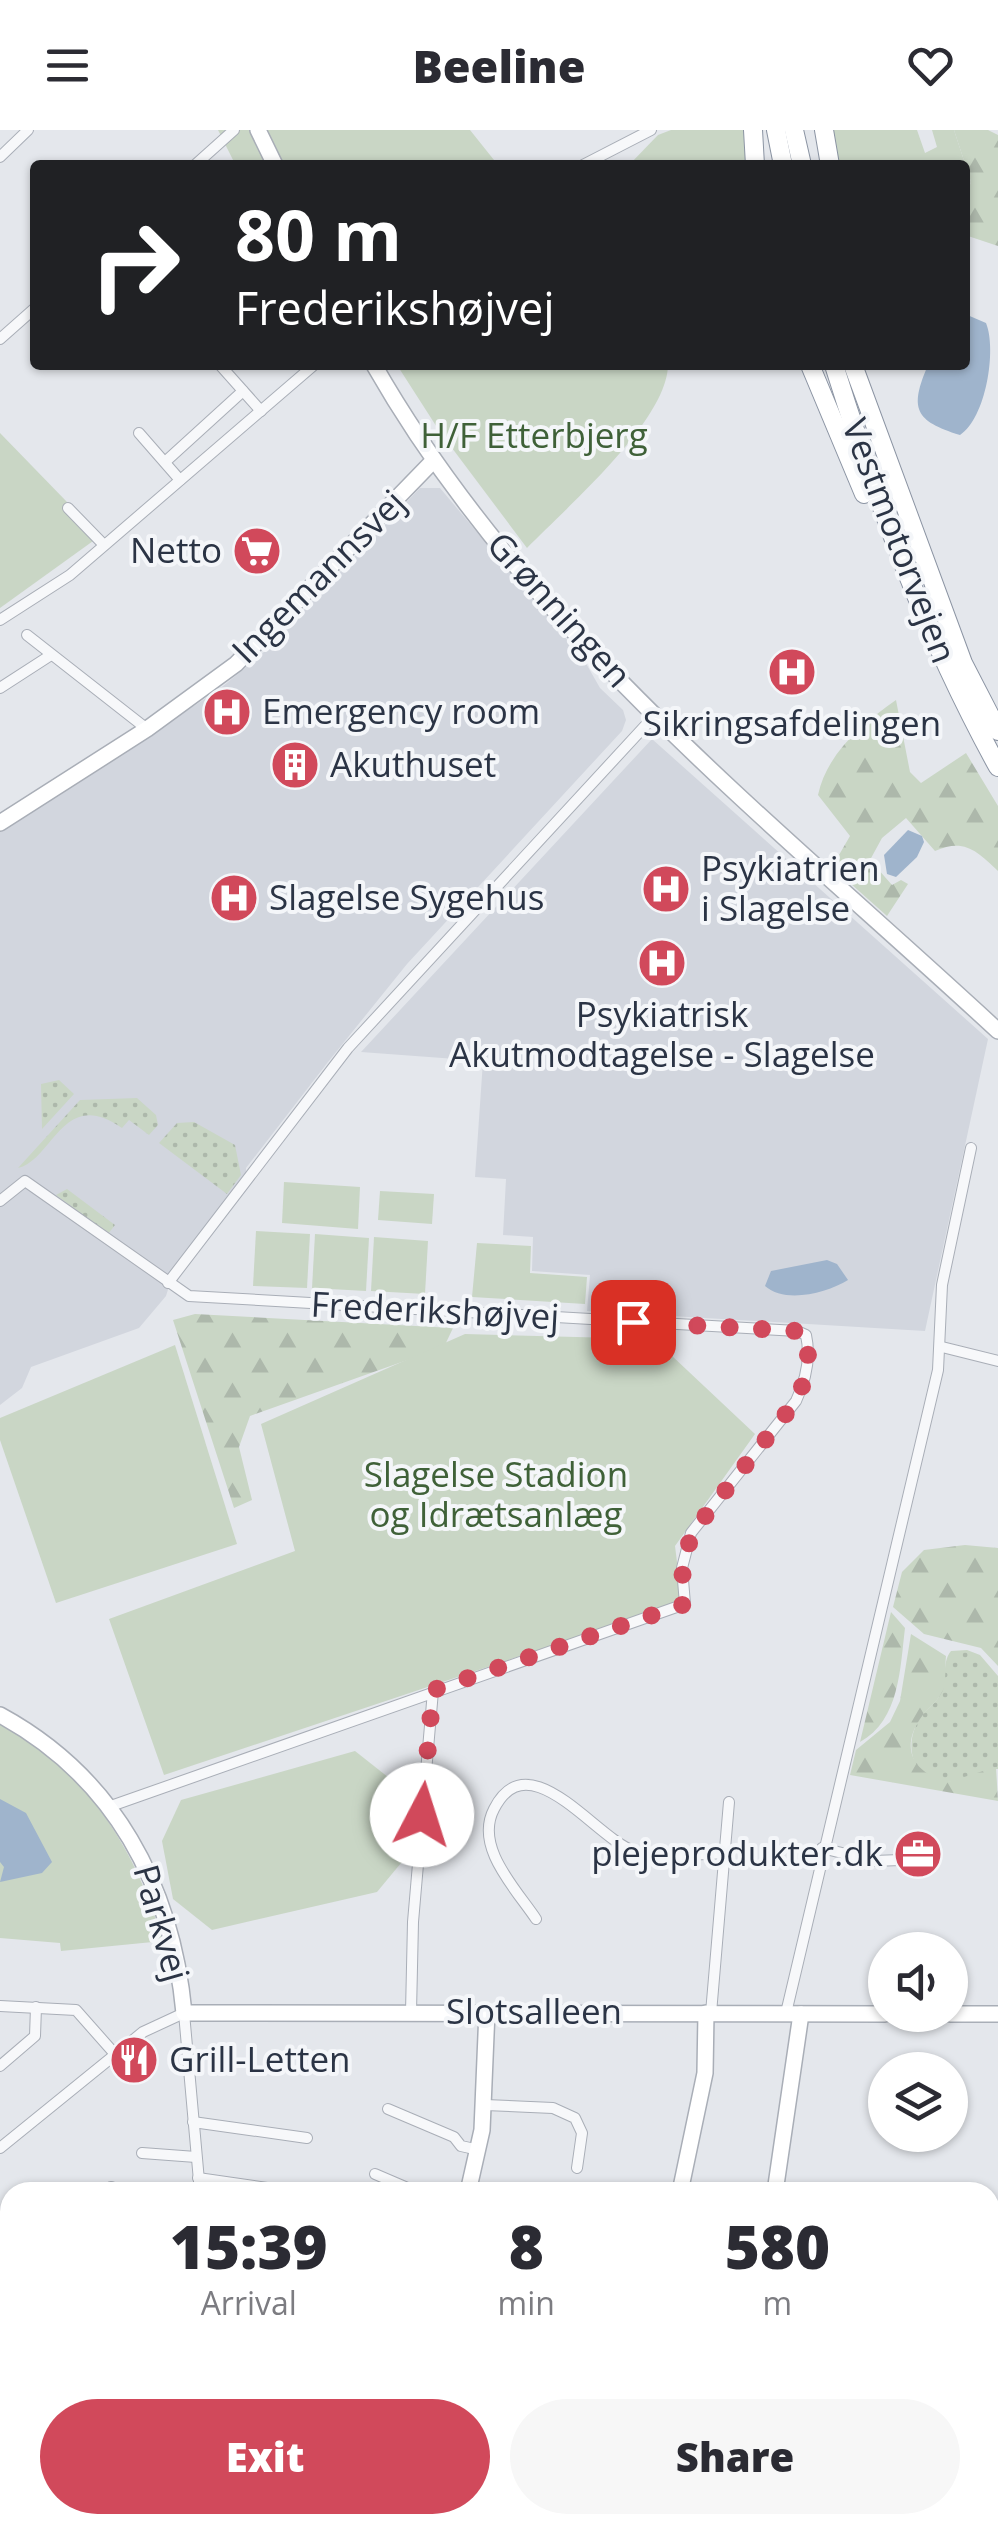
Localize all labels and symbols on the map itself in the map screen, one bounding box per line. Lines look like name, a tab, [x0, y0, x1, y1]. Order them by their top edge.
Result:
park label: H/F Etterbjerg	[420, 411, 648, 458]
street label: Vestmotorvejen	[832, 412, 969, 669]
street label: Ingemannsvej	[221, 479, 415, 673]
street label: Grønningen	[478, 521, 643, 697]
supermarket icon: Netto	[231, 525, 283, 577]
place label: Netto	[130, 526, 222, 573]
hospital icon: Sikringsafdelingen	[766, 646, 818, 698]
hospital icon: Emergency room	[201, 686, 253, 738]
place label: Emergency room	[262, 687, 540, 734]
place label: Sikringsafdelingen	[643, 699, 941, 746]
building icon: Akuthuset	[269, 739, 321, 791]
place label: Akuthuset	[330, 740, 496, 787]
place label: Psykiatrien i Slagelse	[701, 844, 880, 931]
hospital icon: Psykiatrien i Slagelse	[640, 863, 692, 915]
hospital icon: Slagelse Sygehus	[208, 872, 260, 924]
place label: Slagelse Sygehus	[269, 873, 544, 920]
hospital icon: Psykiatrisk Akutmodtagelse - Slagelse	[636, 937, 688, 989]
place label: Psykiatrisk Akutmodtagelse - Slagelse	[449, 990, 875, 1077]
street label: Frederikshøjvej	[310, 1280, 560, 1339]
pin	[591, 1280, 676, 1365]
park label: Slagelse Stadion og Idrætsanlæg	[364, 1450, 628, 1537]
position arrow	[370, 1763, 474, 1867]
office icon: plejeprodukter.dk	[892, 1828, 944, 1880]
place label: plejeprodukter.dk	[591, 1829, 884, 1876]
street label: Parkvej	[123, 1859, 201, 1986]
street label: Slotsalleen	[446, 1987, 622, 2034]
restaurant icon: Grill-Letten	[108, 2034, 160, 2086]
place label: Grill-Letten	[169, 2035, 351, 2082]

